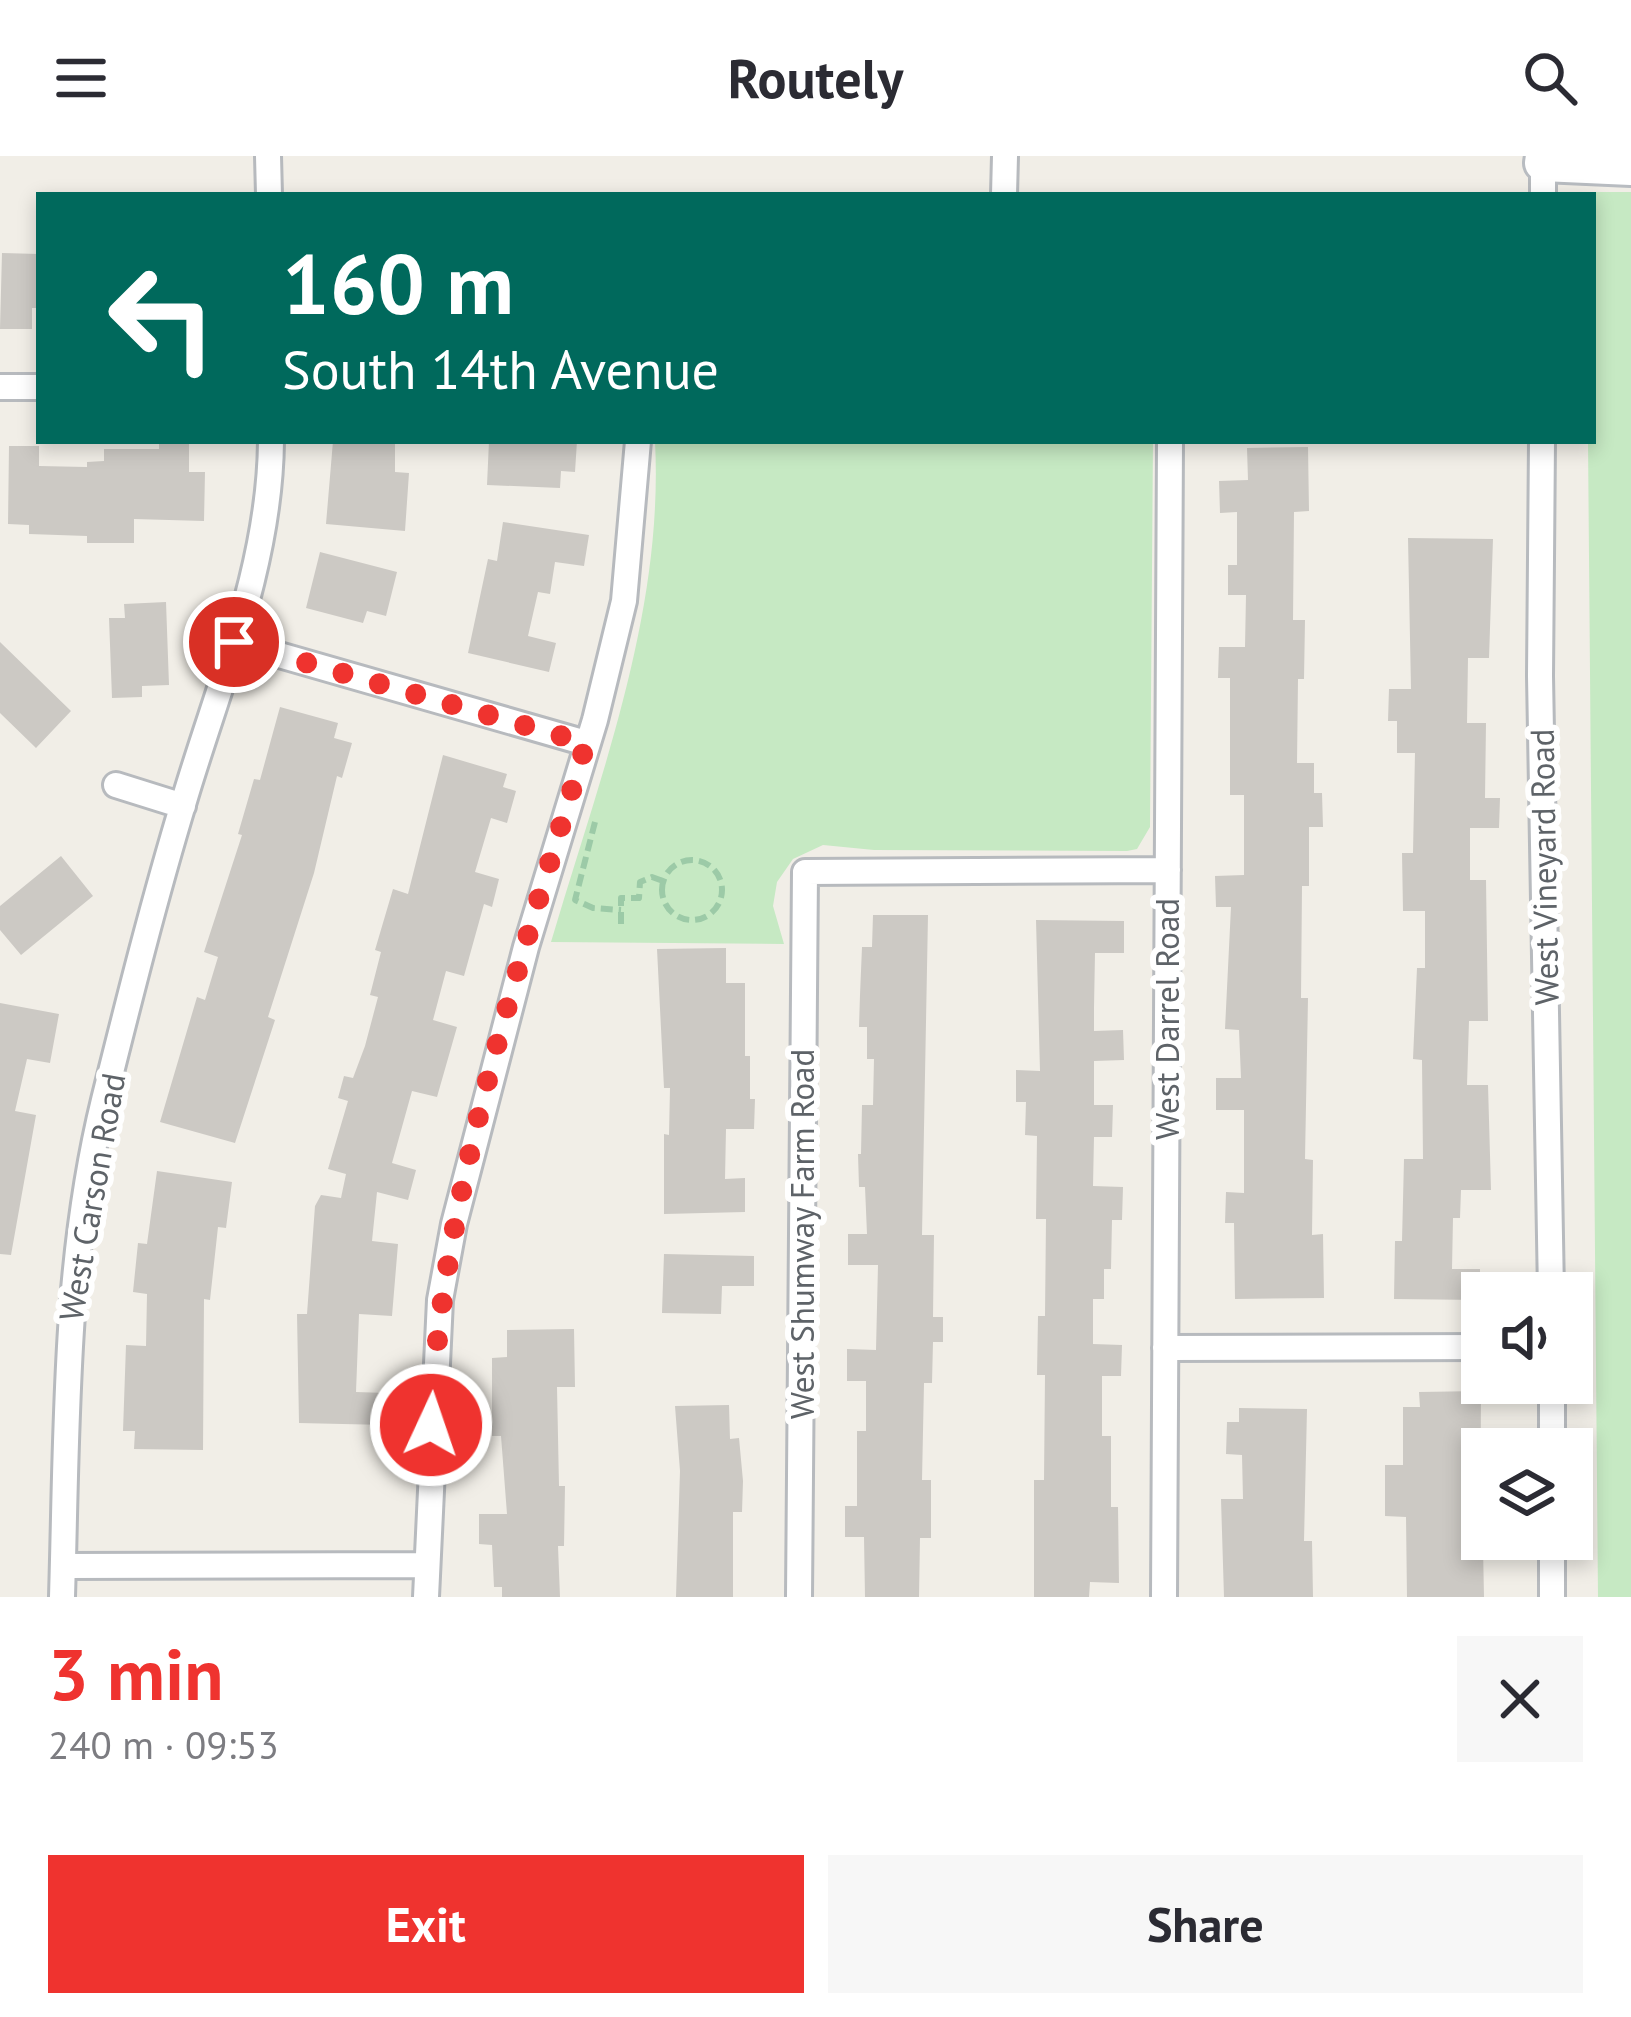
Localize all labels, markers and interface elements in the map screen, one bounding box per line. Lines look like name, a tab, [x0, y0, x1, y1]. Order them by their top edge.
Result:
text: Routely	[728, 43, 903, 113]
icon: menu	[48, 45, 114, 111]
icon: search	[1517, 45, 1583, 111]
text: 160 m	[282, 228, 514, 337]
icon: left	[84, 240, 240, 396]
text: South 14th Avenue	[282, 334, 719, 404]
pin	[183, 591, 285, 693]
icon: arrive	[201, 609, 267, 675]
street label: West Vineyard Road	[1520, 728, 1567, 1006]
street label: West Darrel Road	[1145, 898, 1188, 1140]
street label: West Shumway Farm Road	[780, 1049, 823, 1419]
street label: West Carson Road	[49, 1070, 134, 1324]
map controls	[1461, 1272, 1593, 1560]
button: sound	[1461, 1272, 1593, 1404]
position arrow	[368, 1362, 494, 1488]
button: layers	[1461, 1428, 1593, 1560]
text: 3 min	[48, 1627, 224, 1720]
button: close	[1457, 1636, 1583, 1762]
text: 240 m · 09:53	[48, 1719, 279, 1770]
button: Exit	[48, 1855, 804, 1993]
button: Share	[828, 1855, 1583, 1993]

